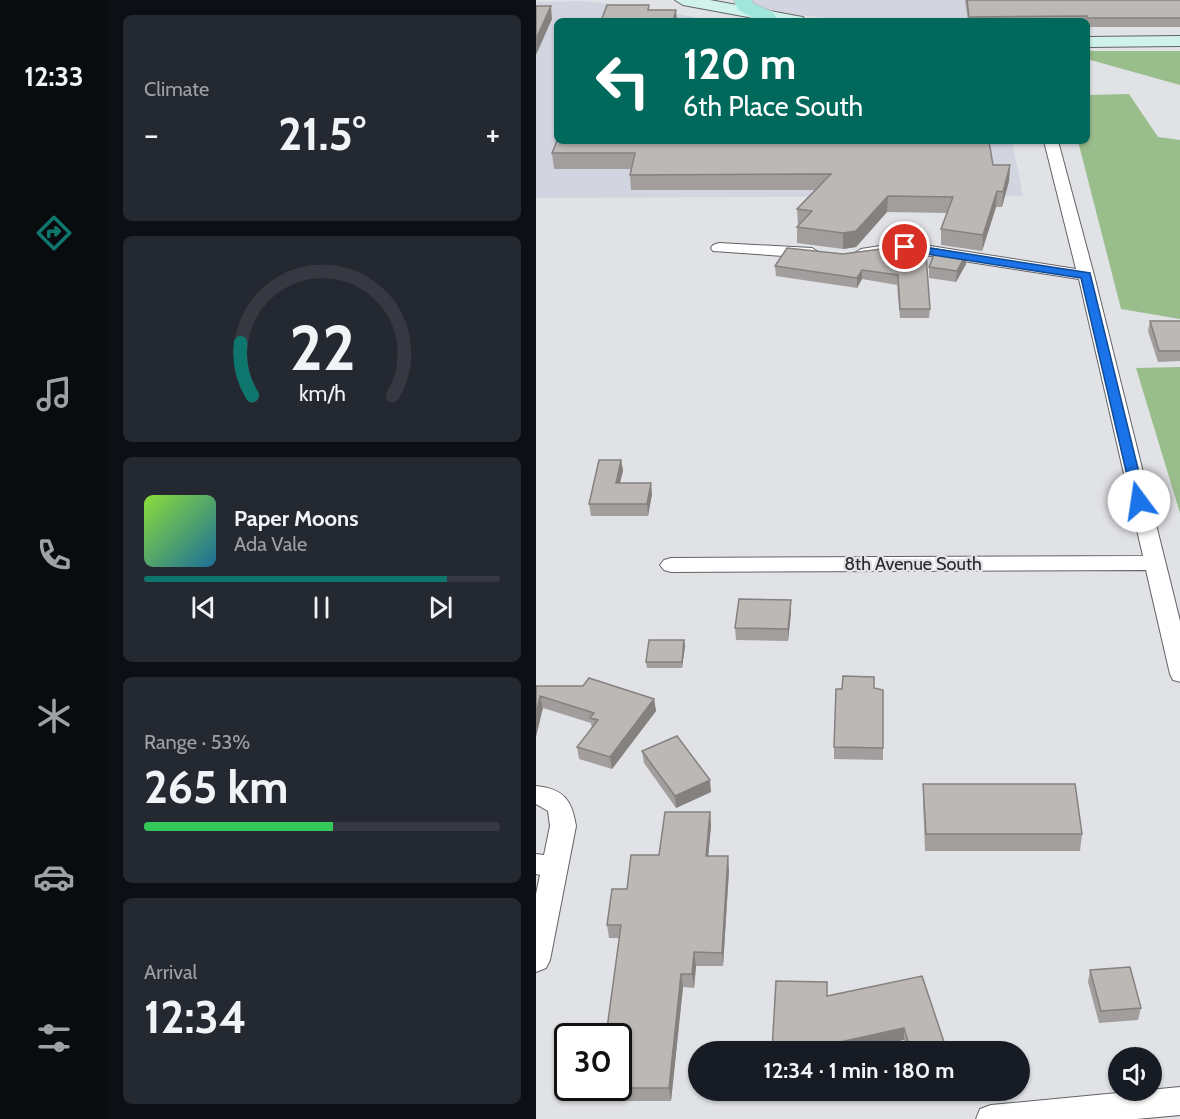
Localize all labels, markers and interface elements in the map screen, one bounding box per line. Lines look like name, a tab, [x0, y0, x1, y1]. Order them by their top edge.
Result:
text: 120 m	[683, 38, 796, 90]
icon: left	[584, 42, 662, 120]
text: 12:33	[24, 60, 84, 93]
text: Climate	[144, 77, 209, 101]
text: 6th Place South	[683, 90, 863, 123]
text: 21.5°	[278, 107, 366, 161]
text: −	[144, 114, 159, 154]
text: +	[485, 114, 500, 154]
icon: directions	[33, 212, 75, 254]
pin	[879, 221, 930, 272]
icon: arrive	[888, 230, 921, 263]
text: 22	[289, 310, 355, 386]
icon: music	[33, 373, 75, 415]
text: km/h	[299, 380, 345, 406]
position arrow	[1107, 469, 1171, 533]
text: Paper Moons	[234, 505, 358, 532]
text: Ada Vale	[234, 532, 307, 556]
icon: phone	[33, 534, 75, 576]
street label: 8th Avenue South	[844, 553, 982, 575]
icon: previous	[187, 591, 220, 624]
icon: pause	[305, 591, 338, 624]
icon: next	[424, 591, 457, 624]
icon: climate	[33, 695, 75, 737]
text: Range · 53%	[144, 730, 250, 754]
text: 265 km	[144, 760, 288, 814]
icon: car	[33, 856, 75, 898]
text: Arrival	[144, 960, 197, 984]
text: 12:34	[144, 990, 247, 1044]
icon: filters	[33, 1017, 75, 1059]
speed limit sign: 30	[554, 1023, 632, 1101]
map controls	[1108, 1047, 1162, 1101]
button: sound	[1108, 1047, 1162, 1101]
text: 12:34 · 1 min · 180 m	[764, 1057, 954, 1084]

